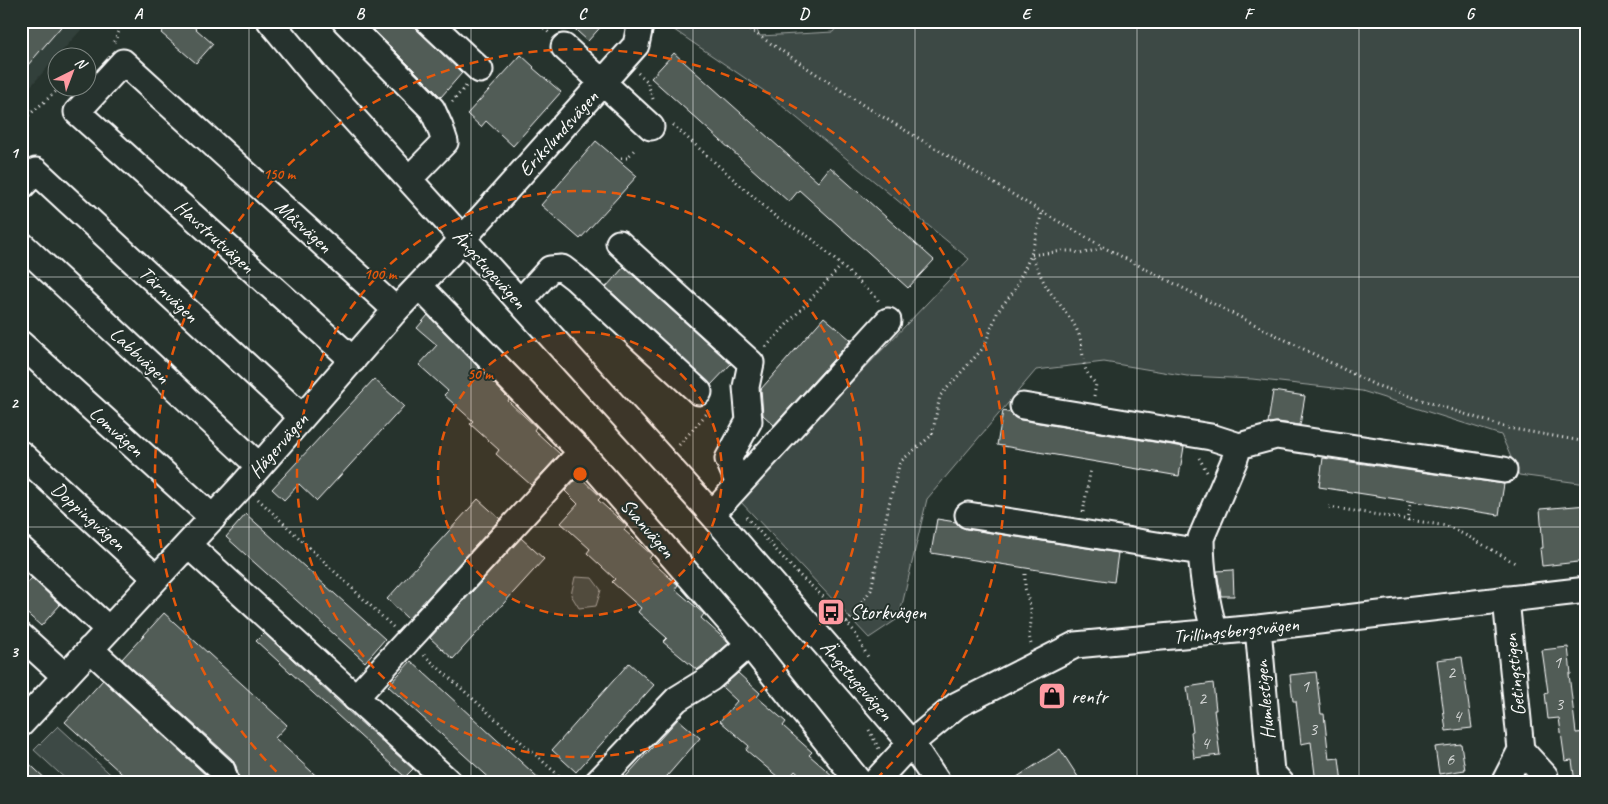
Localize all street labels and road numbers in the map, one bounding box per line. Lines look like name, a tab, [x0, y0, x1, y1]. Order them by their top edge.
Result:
street label: Erikslundsvägen	[513, 84, 605, 182]
street label: Havstrutvägen	[170, 194, 260, 279]
street label: Måsvägen	[270, 194, 338, 259]
street label: Ängstugevägen	[447, 224, 533, 315]
street label: Tärnvägen	[134, 261, 204, 329]
street label: Labbvägen	[105, 321, 175, 390]
street label: Lomvägen	[84, 400, 150, 463]
street label: Hägervägen	[243, 407, 314, 483]
street label: Doppingvägen	[46, 476, 132, 557]
street label: Svanvägen	[615, 493, 681, 564]
street label: Trillingsbergsvägen	[1172, 611, 1301, 650]
street label: Getingstigen	[1498, 632, 1531, 717]
street label: Ängstugevägen	[815, 635, 899, 726]
street label: Humlestigen	[1248, 658, 1280, 741]

